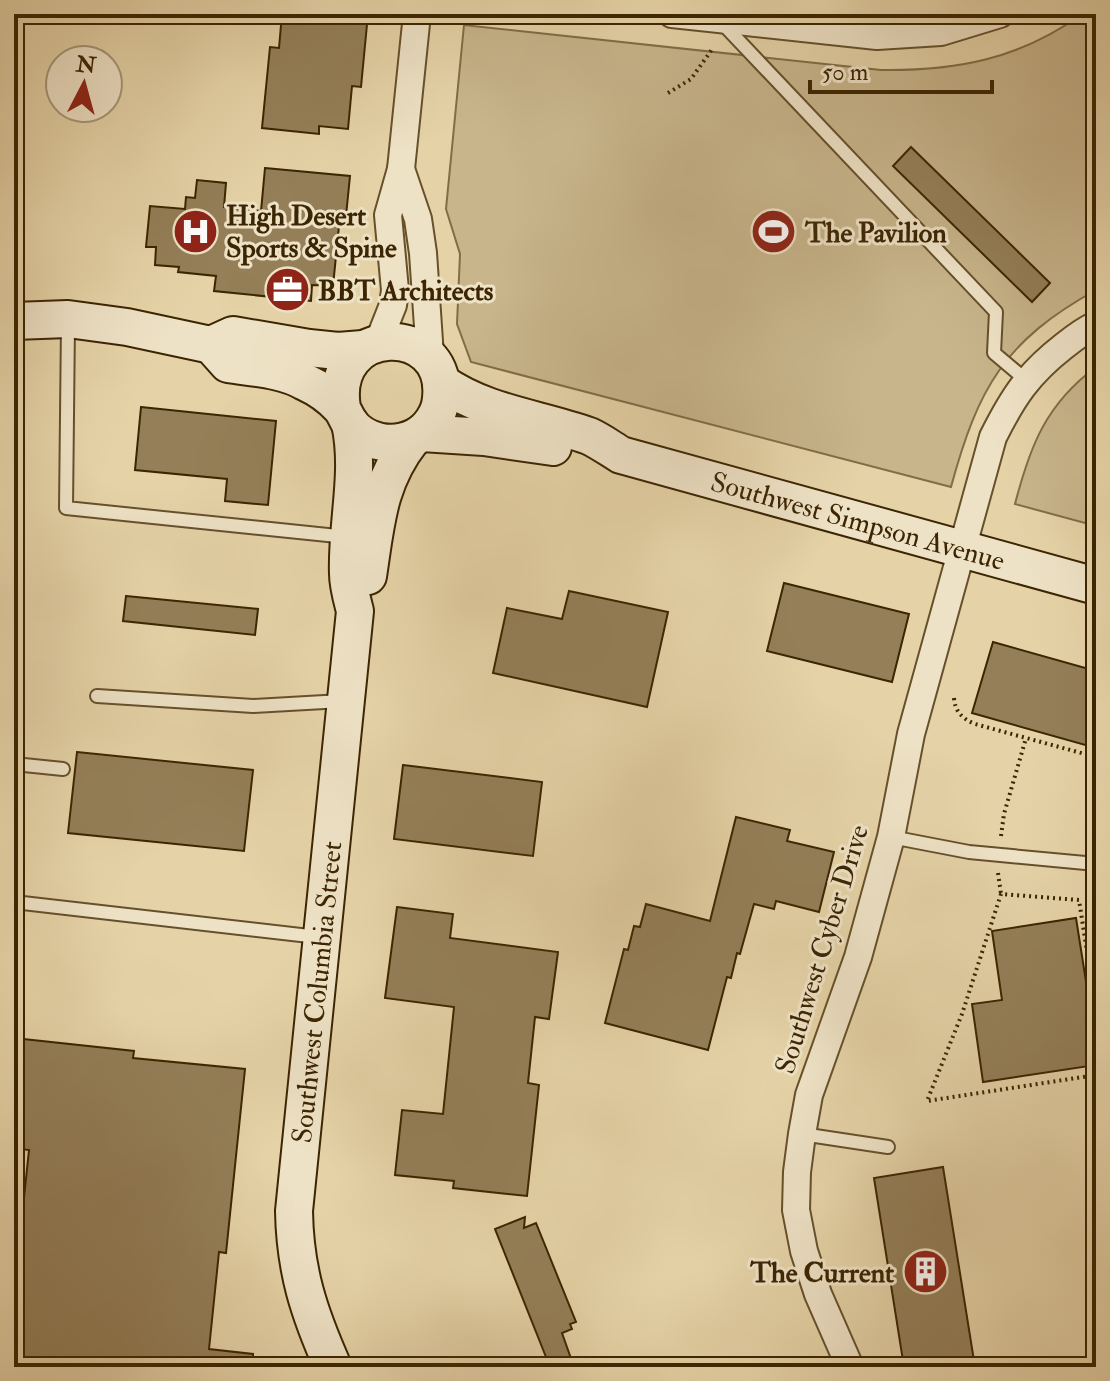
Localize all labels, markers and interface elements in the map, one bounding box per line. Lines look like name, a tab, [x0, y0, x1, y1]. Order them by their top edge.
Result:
north arrow	[44, 44, 124, 124]
scale bar	[810, 44, 992, 94]
text: N	[74, 50, 98, 80]
text: 50 m	[822, 57, 869, 88]
place label: High Desert Sports & Spine	[226, 199, 397, 266]
hospital icon: High Desert Sports & Spine	[171, 207, 219, 255]
sports icon: The Pavilion	[750, 208, 798, 256]
place label: The Pavilion	[804, 216, 947, 251]
office icon: BBT Architects	[263, 266, 311, 314]
place label: BBT Architects	[318, 274, 494, 309]
street label: Southwest Simpson Avenue	[707, 465, 1009, 579]
street label: Southwest Cyber Drive	[768, 820, 877, 1078]
street label: Southwest Columbia Street	[285, 840, 350, 1145]
building icon: The Current	[901, 1248, 949, 1296]
place label: The Current	[749, 1256, 894, 1291]

